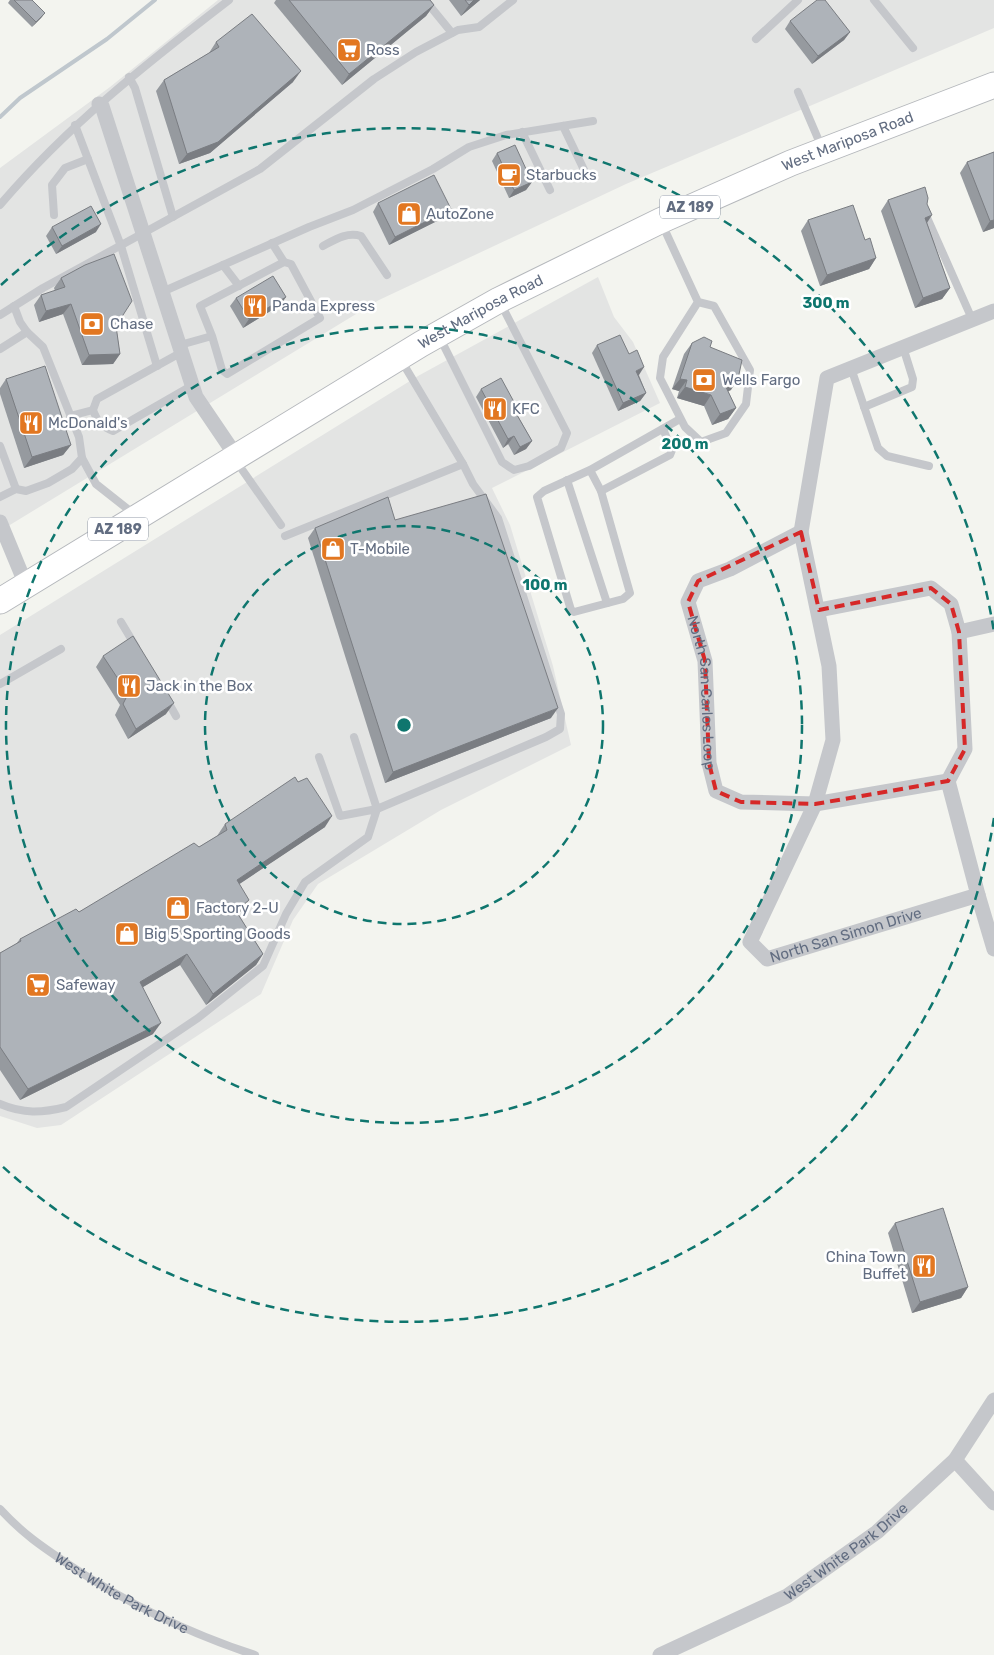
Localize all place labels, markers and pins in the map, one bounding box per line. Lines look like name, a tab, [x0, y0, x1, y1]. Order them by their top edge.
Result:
supermarket icon: Ross	[336, 37, 362, 63]
place label: Ross	[366, 41, 400, 59]
cafe icon: Starbucks	[496, 162, 522, 188]
place label: Starbucks	[526, 166, 597, 184]
shop icon: AutoZone	[396, 201, 422, 227]
place label: AutoZone	[426, 205, 494, 223]
restaurant icon: Panda Express	[242, 293, 268, 319]
place label: Panda Express	[272, 297, 375, 315]
bank icon: Chase	[79, 311, 105, 337]
place label: Chase	[110, 315, 153, 333]
bank icon: Wells Fargo	[691, 367, 717, 393]
place label: Wells Fargo	[722, 371, 800, 389]
restaurant icon: KFC	[482, 396, 508, 422]
place label: KFC	[512, 400, 540, 418]
restaurant icon: McDonald's	[18, 410, 44, 436]
place label: McDonald's	[48, 414, 128, 432]
shop icon: T-Mobile	[320, 536, 346, 562]
place label: T-Mobile	[350, 540, 410, 558]
restaurant icon: Jack in the Box	[116, 673, 142, 699]
place label: Jack in the Box	[146, 677, 253, 695]
centre of rings	[395, 716, 413, 734]
shop icon: Factory 2-U	[165, 895, 191, 921]
place label: Factory 2-U	[196, 899, 279, 917]
shop icon: Big 5 Sporting Goods	[114, 921, 140, 947]
place label: Big 5 Sporting Goods	[144, 925, 291, 943]
supermarket icon: Safeway	[25, 972, 51, 998]
place label: Safeway	[56, 976, 116, 994]
place label: China Town Buffet	[826, 1248, 906, 1283]
restaurant icon: China Town Buffet	[911, 1253, 937, 1279]

